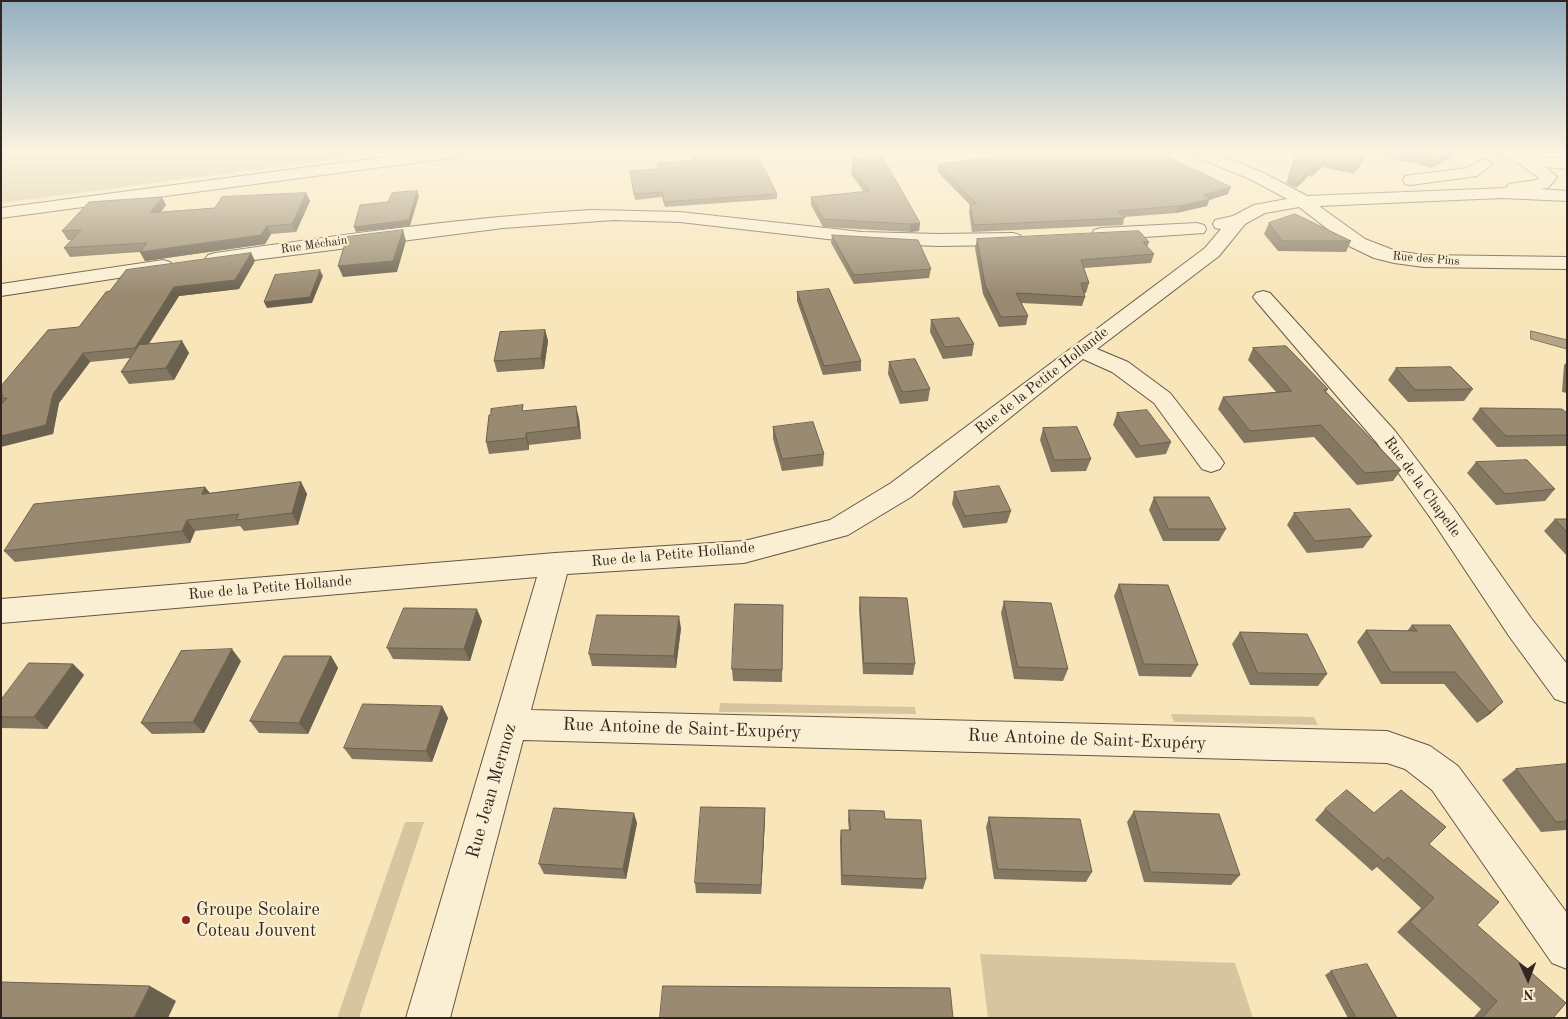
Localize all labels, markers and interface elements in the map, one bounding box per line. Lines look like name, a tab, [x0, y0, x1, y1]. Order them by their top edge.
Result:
street label: Rue Méchain	[280, 233, 348, 257]
street label: Rue des Pins	[1392, 249, 1460, 269]
street label: Rue de la Petite Hollande	[972, 323, 1112, 439]
street label: Rue de la Chapelle	[1380, 433, 1464, 541]
street label: Rue de la Petite Hollande	[591, 539, 755, 571]
street label: Rue de la Petite Hollande	[188, 572, 352, 604]
street label: Rue Antoine de Saint-Exupéry	[562, 714, 802, 744]
street label: Rue Jean Mermoz	[462, 721, 522, 861]
street label: Rue Antoine de Saint-Exupéry	[967, 725, 1207, 755]
place label: Groupe Scolaire Coteau Jouvent	[196, 899, 320, 942]
marker: Groupe Scolaire Coteau Jouvent	[180, 914, 192, 926]
north arrow	[1503, 954, 1553, 1004]
text: N	[1523, 987, 1534, 1001]

